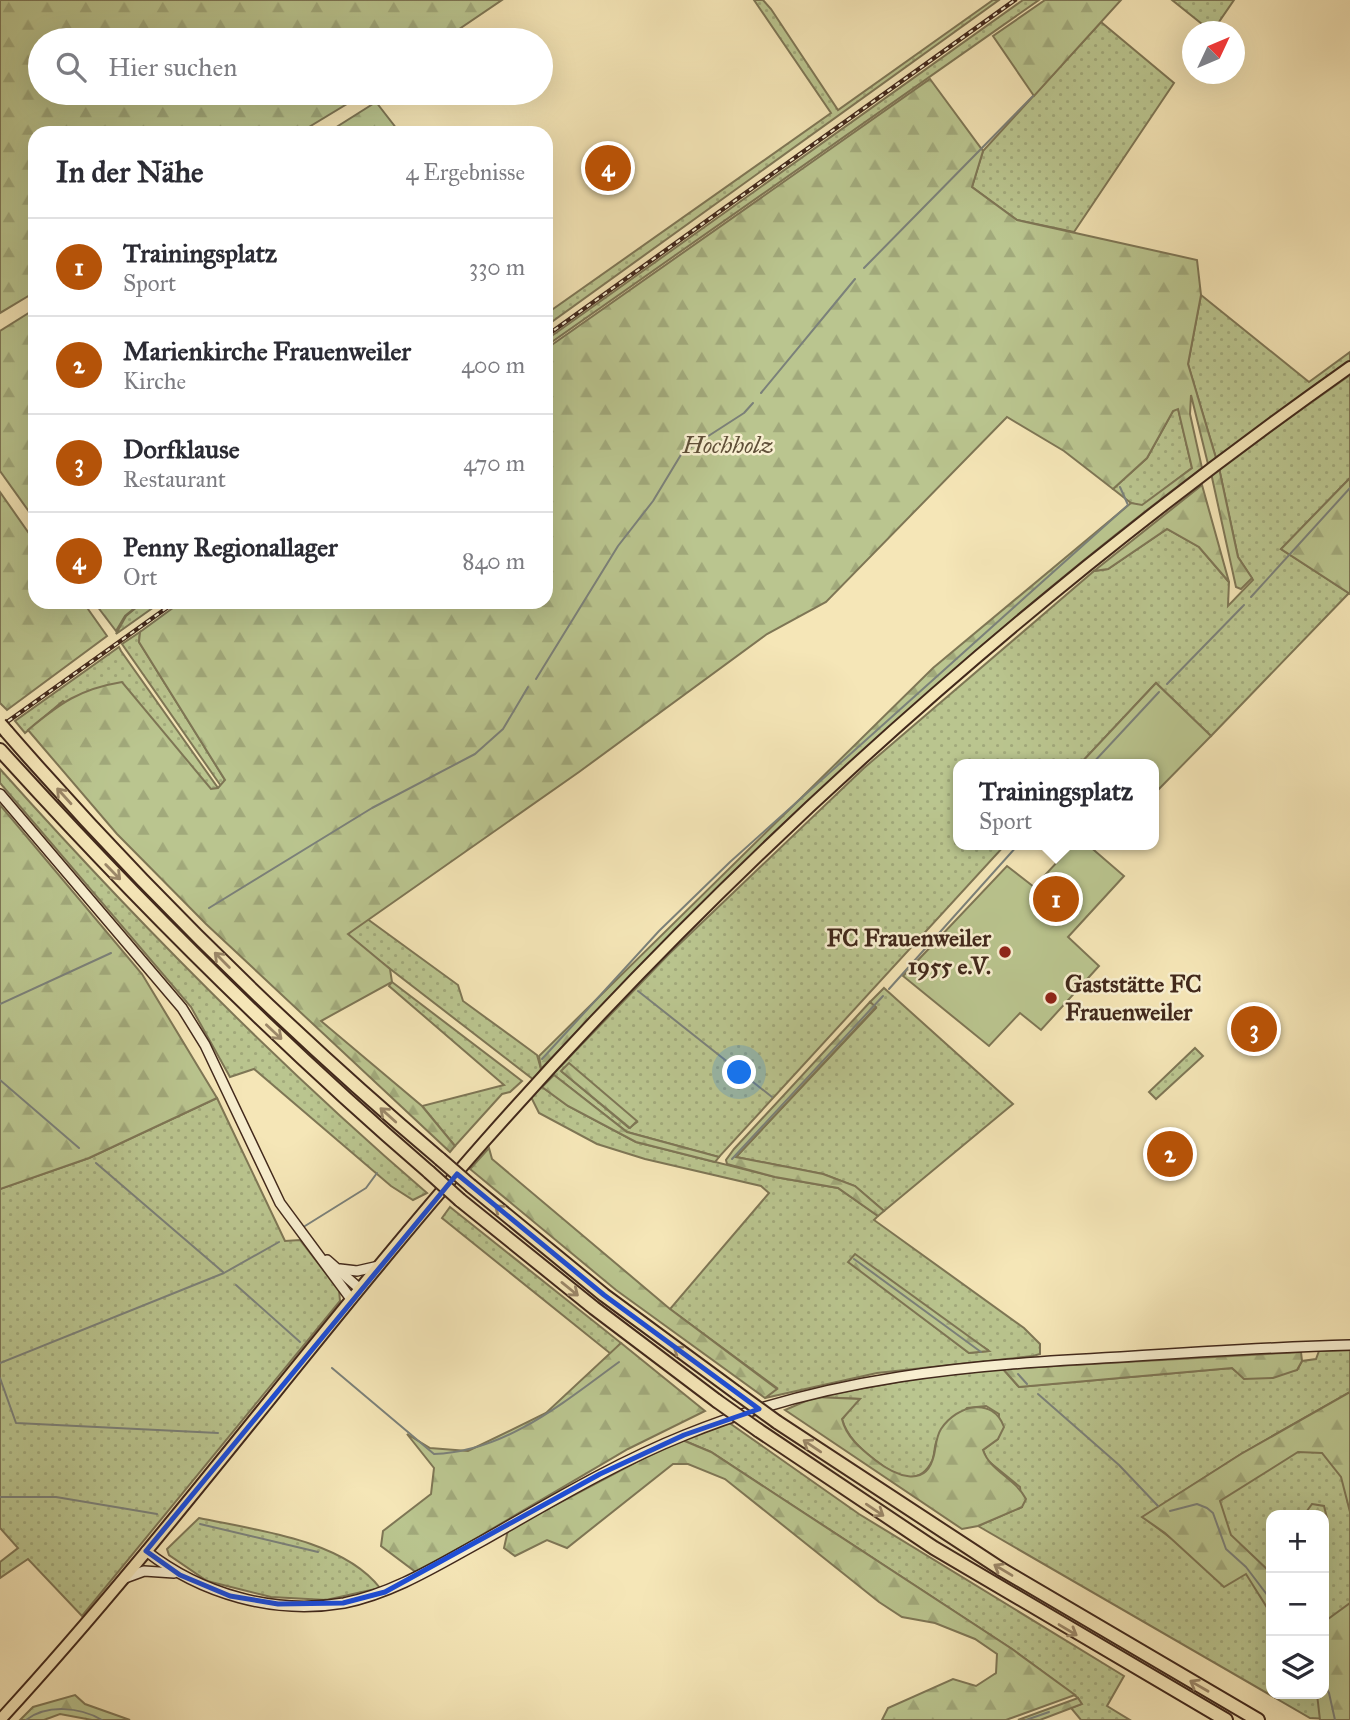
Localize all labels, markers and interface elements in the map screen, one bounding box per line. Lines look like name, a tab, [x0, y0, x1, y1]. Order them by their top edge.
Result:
north arrow	[1182, 21, 1245, 84]
search box	[28, 28, 553, 105]
icon: search	[52, 48, 90, 86]
text: Hier suchen	[108, 51, 237, 83]
pin: 4	[585, 142, 631, 194]
text: In der Nähe	[56, 154, 204, 190]
text: 4 Ergebnisse	[406, 158, 525, 186]
text: Trainingsplatz	[123, 237, 277, 269]
text: 1	[74, 253, 84, 281]
text: 330 m	[469, 253, 525, 281]
text: Sport	[123, 269, 176, 297]
text: Marienkirche Frauenweiler	[123, 335, 411, 367]
text: 2	[73, 351, 85, 379]
text: 400 m	[461, 351, 525, 379]
text: Kirche	[123, 367, 186, 395]
park label: Hochholz	[681, 430, 774, 460]
text: Dorfklause	[123, 433, 240, 465]
text: 3	[74, 449, 84, 477]
text: 470 m	[463, 449, 525, 477]
text: Restaurant	[123, 465, 226, 493]
text: Penny Regionallager	[123, 531, 338, 563]
text: 4	[73, 547, 85, 575]
text: 840 m	[462, 547, 525, 575]
text: Ort	[123, 563, 157, 591]
popup	[953, 759, 1159, 850]
text: Trainingsplatz	[979, 775, 1133, 807]
one-way arrow	[56, 787, 72, 805]
text: Sport	[979, 807, 1032, 835]
one-way arrow	[105, 863, 122, 880]
pin: 1	[1033, 873, 1079, 925]
place label: FC Frauenweiler 1955 e.V.	[826, 923, 992, 981]
marker: FC Frauenweiler 1955 e.V.	[997, 944, 1013, 960]
one-way arrow	[213, 951, 230, 968]
place label: Gaststätte FC Frauenweiler	[1065, 969, 1202, 1027]
marker: Gaststätte FC Frauenweiler	[1043, 990, 1059, 1006]
pin: 3	[1231, 1003, 1277, 1055]
one-way arrow	[266, 1024, 283, 1041]
your location	[722, 1055, 756, 1089]
one-way arrow	[379, 1107, 397, 1123]
pin: 2	[1147, 1128, 1193, 1180]
one-way arrow	[494, 1205, 512, 1220]
one-way arrow	[560, 1281, 578, 1297]
one-way arrow	[673, 1346, 692, 1360]
one-way arrow	[803, 1439, 822, 1453]
one-way arrow	[865, 1502, 884, 1517]
map controls	[1266, 1510, 1329, 1699]
button: +	[1266, 1510, 1329, 1573]
one-way arrow	[993, 1563, 1013, 1577]
button: −	[1266, 1573, 1329, 1636]
one-way arrow	[1058, 1623, 1078, 1637]
button: layers	[1266, 1636, 1329, 1699]
one-way arrow	[1189, 1679, 1209, 1693]

